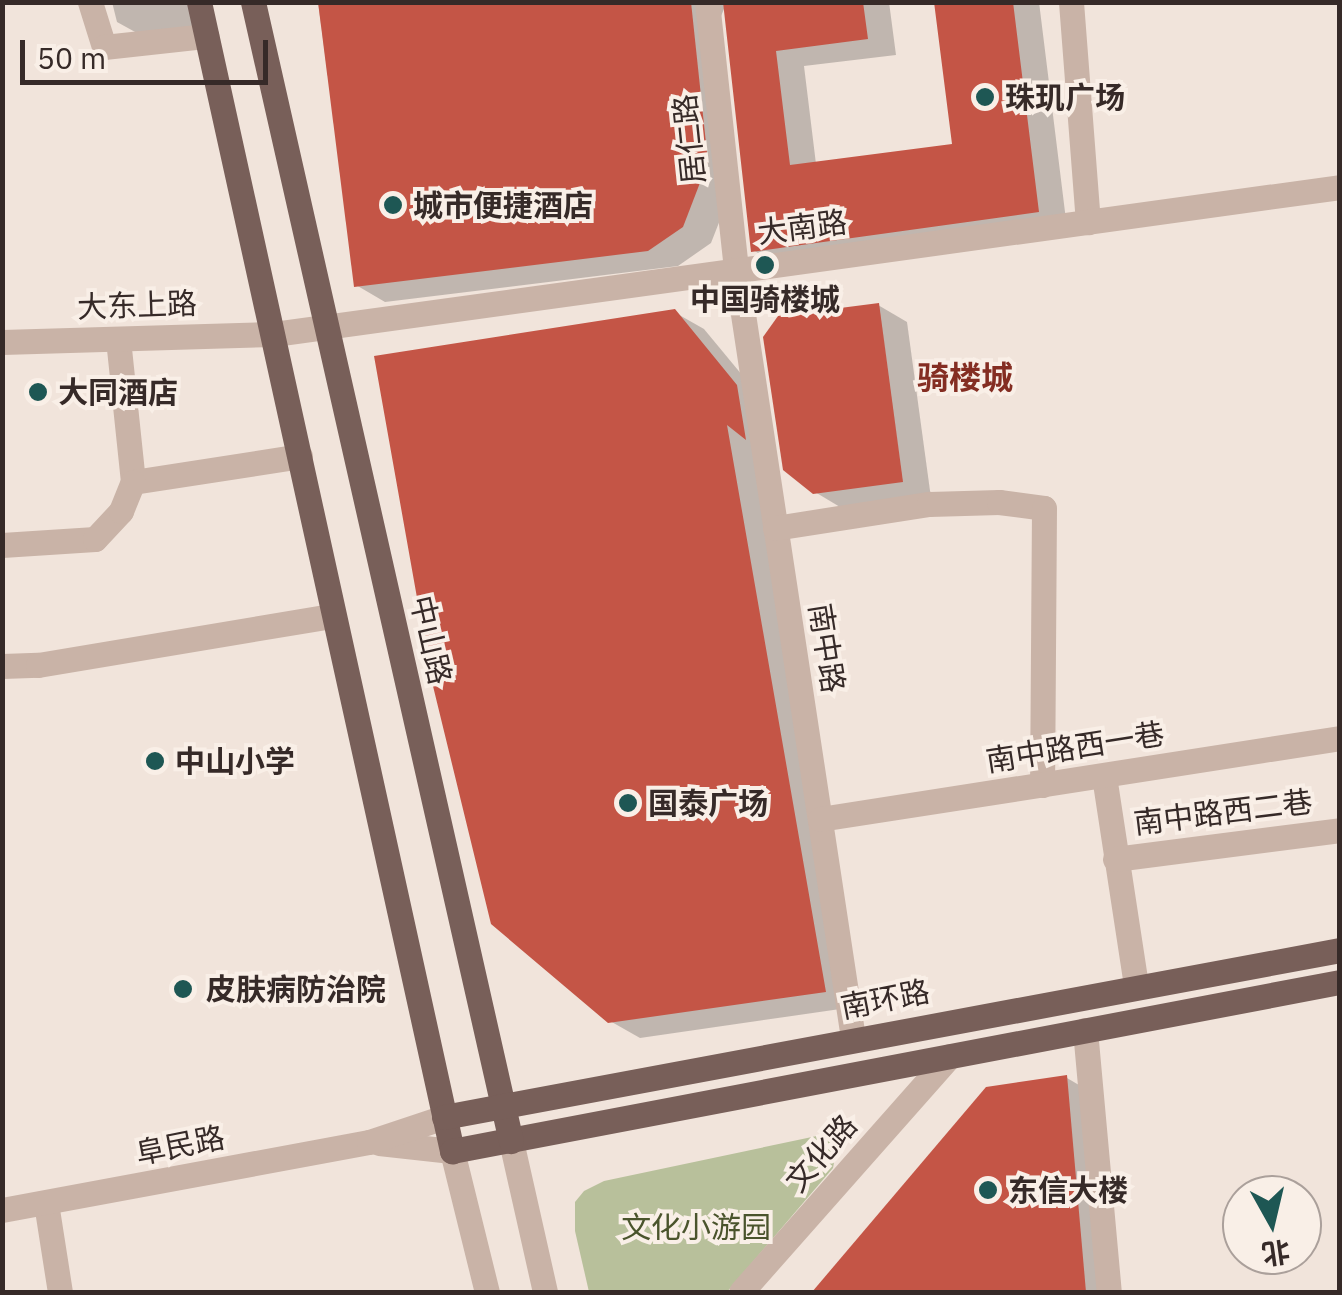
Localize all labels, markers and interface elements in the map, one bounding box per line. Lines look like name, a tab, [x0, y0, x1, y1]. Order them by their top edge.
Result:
scale bar	[25, 20, 272, 82]
text: 50 m	[37, 38, 106, 77]
place label: 珠玑广场	[1005, 79, 1125, 115]
marker: 珠玑广场	[974, 86, 996, 108]
street label: 居仁路	[666, 92, 712, 186]
place label: 城市便捷酒店	[413, 187, 593, 223]
marker: 城市便捷酒店	[382, 194, 404, 216]
street label: 大南路	[755, 204, 849, 250]
marker: 中国骑楼城	[754, 254, 776, 276]
place label: 中国骑楼城	[690, 281, 840, 317]
street label: 大东上路	[76, 285, 198, 325]
district label: 骑楼城	[917, 358, 1013, 396]
place label: 大同酒店	[58, 374, 178, 410]
marker: 大同酒店	[27, 381, 49, 403]
street label: 中山路	[403, 592, 459, 688]
street label: 南中路	[802, 601, 852, 695]
street label: 南中路西一巷	[983, 715, 1167, 779]
place label: 中山小学	[175, 743, 295, 779]
marker: 中山小学	[144, 750, 166, 772]
street label: 南中路西二巷	[1131, 783, 1315, 841]
place label: 国泰广场	[648, 785, 768, 821]
marker: 国泰广场	[617, 792, 639, 814]
place label: 皮肤病防治院	[206, 971, 386, 1007]
street label: 南环路	[837, 973, 933, 1025]
marker: 皮肤病防治院	[170, 976, 196, 1002]
street label: 文化路	[778, 1107, 864, 1199]
street label: 阜民路	[132, 1119, 228, 1171]
place label: 东信大楼	[1008, 1172, 1128, 1208]
north arrow	[1222, 1175, 1322, 1275]
marker: 东信大楼	[977, 1179, 999, 1201]
park label: 文化小游园	[621, 1209, 771, 1245]
text: 北	[1260, 1233, 1292, 1273]

